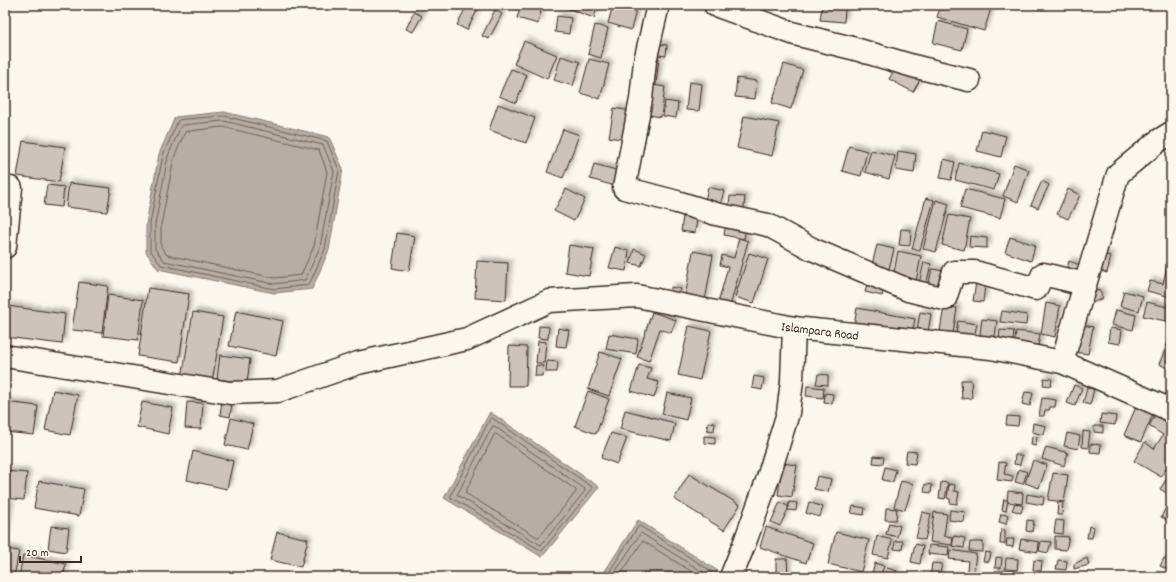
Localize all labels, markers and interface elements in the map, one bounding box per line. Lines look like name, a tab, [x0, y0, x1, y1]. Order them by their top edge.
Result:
street label: Islampara Road	[780, 318, 860, 347]
scale bar	[20, 538, 81, 564]
text: 20 m	[26, 545, 49, 562]

